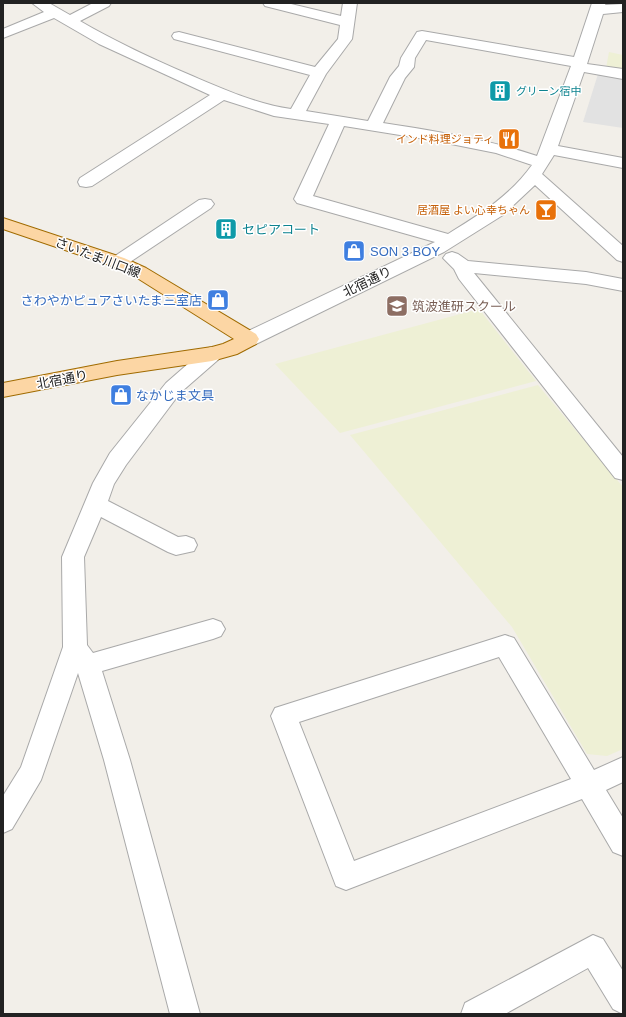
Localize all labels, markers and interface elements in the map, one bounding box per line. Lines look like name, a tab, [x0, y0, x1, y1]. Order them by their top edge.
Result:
building icon: グリーン宿中	[487, 78, 513, 104]
place label: グリーン宿中	[516, 85, 581, 97]
restaurant icon: インド料理ジョティ	[496, 126, 522, 152]
place label: インド料理ジョティ	[396, 133, 494, 145]
bar icon: 居酒屋 よい心幸ちゃん	[533, 197, 559, 223]
place label: 居酒屋 よい心幸ちゃん	[417, 204, 530, 216]
building icon: セピアコート	[213, 216, 239, 242]
place label: セピアコート	[242, 222, 320, 237]
street label: さいたま川口線	[53, 234, 143, 281]
shop icon: SON 3 BOY	[341, 238, 367, 264]
place label: SON 3 BOY	[370, 244, 440, 259]
street label: 北宿通り	[341, 263, 394, 300]
shop icon: さわやかピュアさいたま三室店	[205, 287, 231, 313]
place label: さわやかピュアさいたま三室店	[21, 293, 202, 308]
school or university icon: 筑波進研スクール	[384, 293, 410, 319]
place label: 筑波進研スクール	[412, 299, 516, 314]
street label: 北宿通り	[35, 367, 89, 392]
shop icon: なかじま文具	[108, 382, 134, 408]
place label: なかじま文具	[136, 388, 214, 403]

